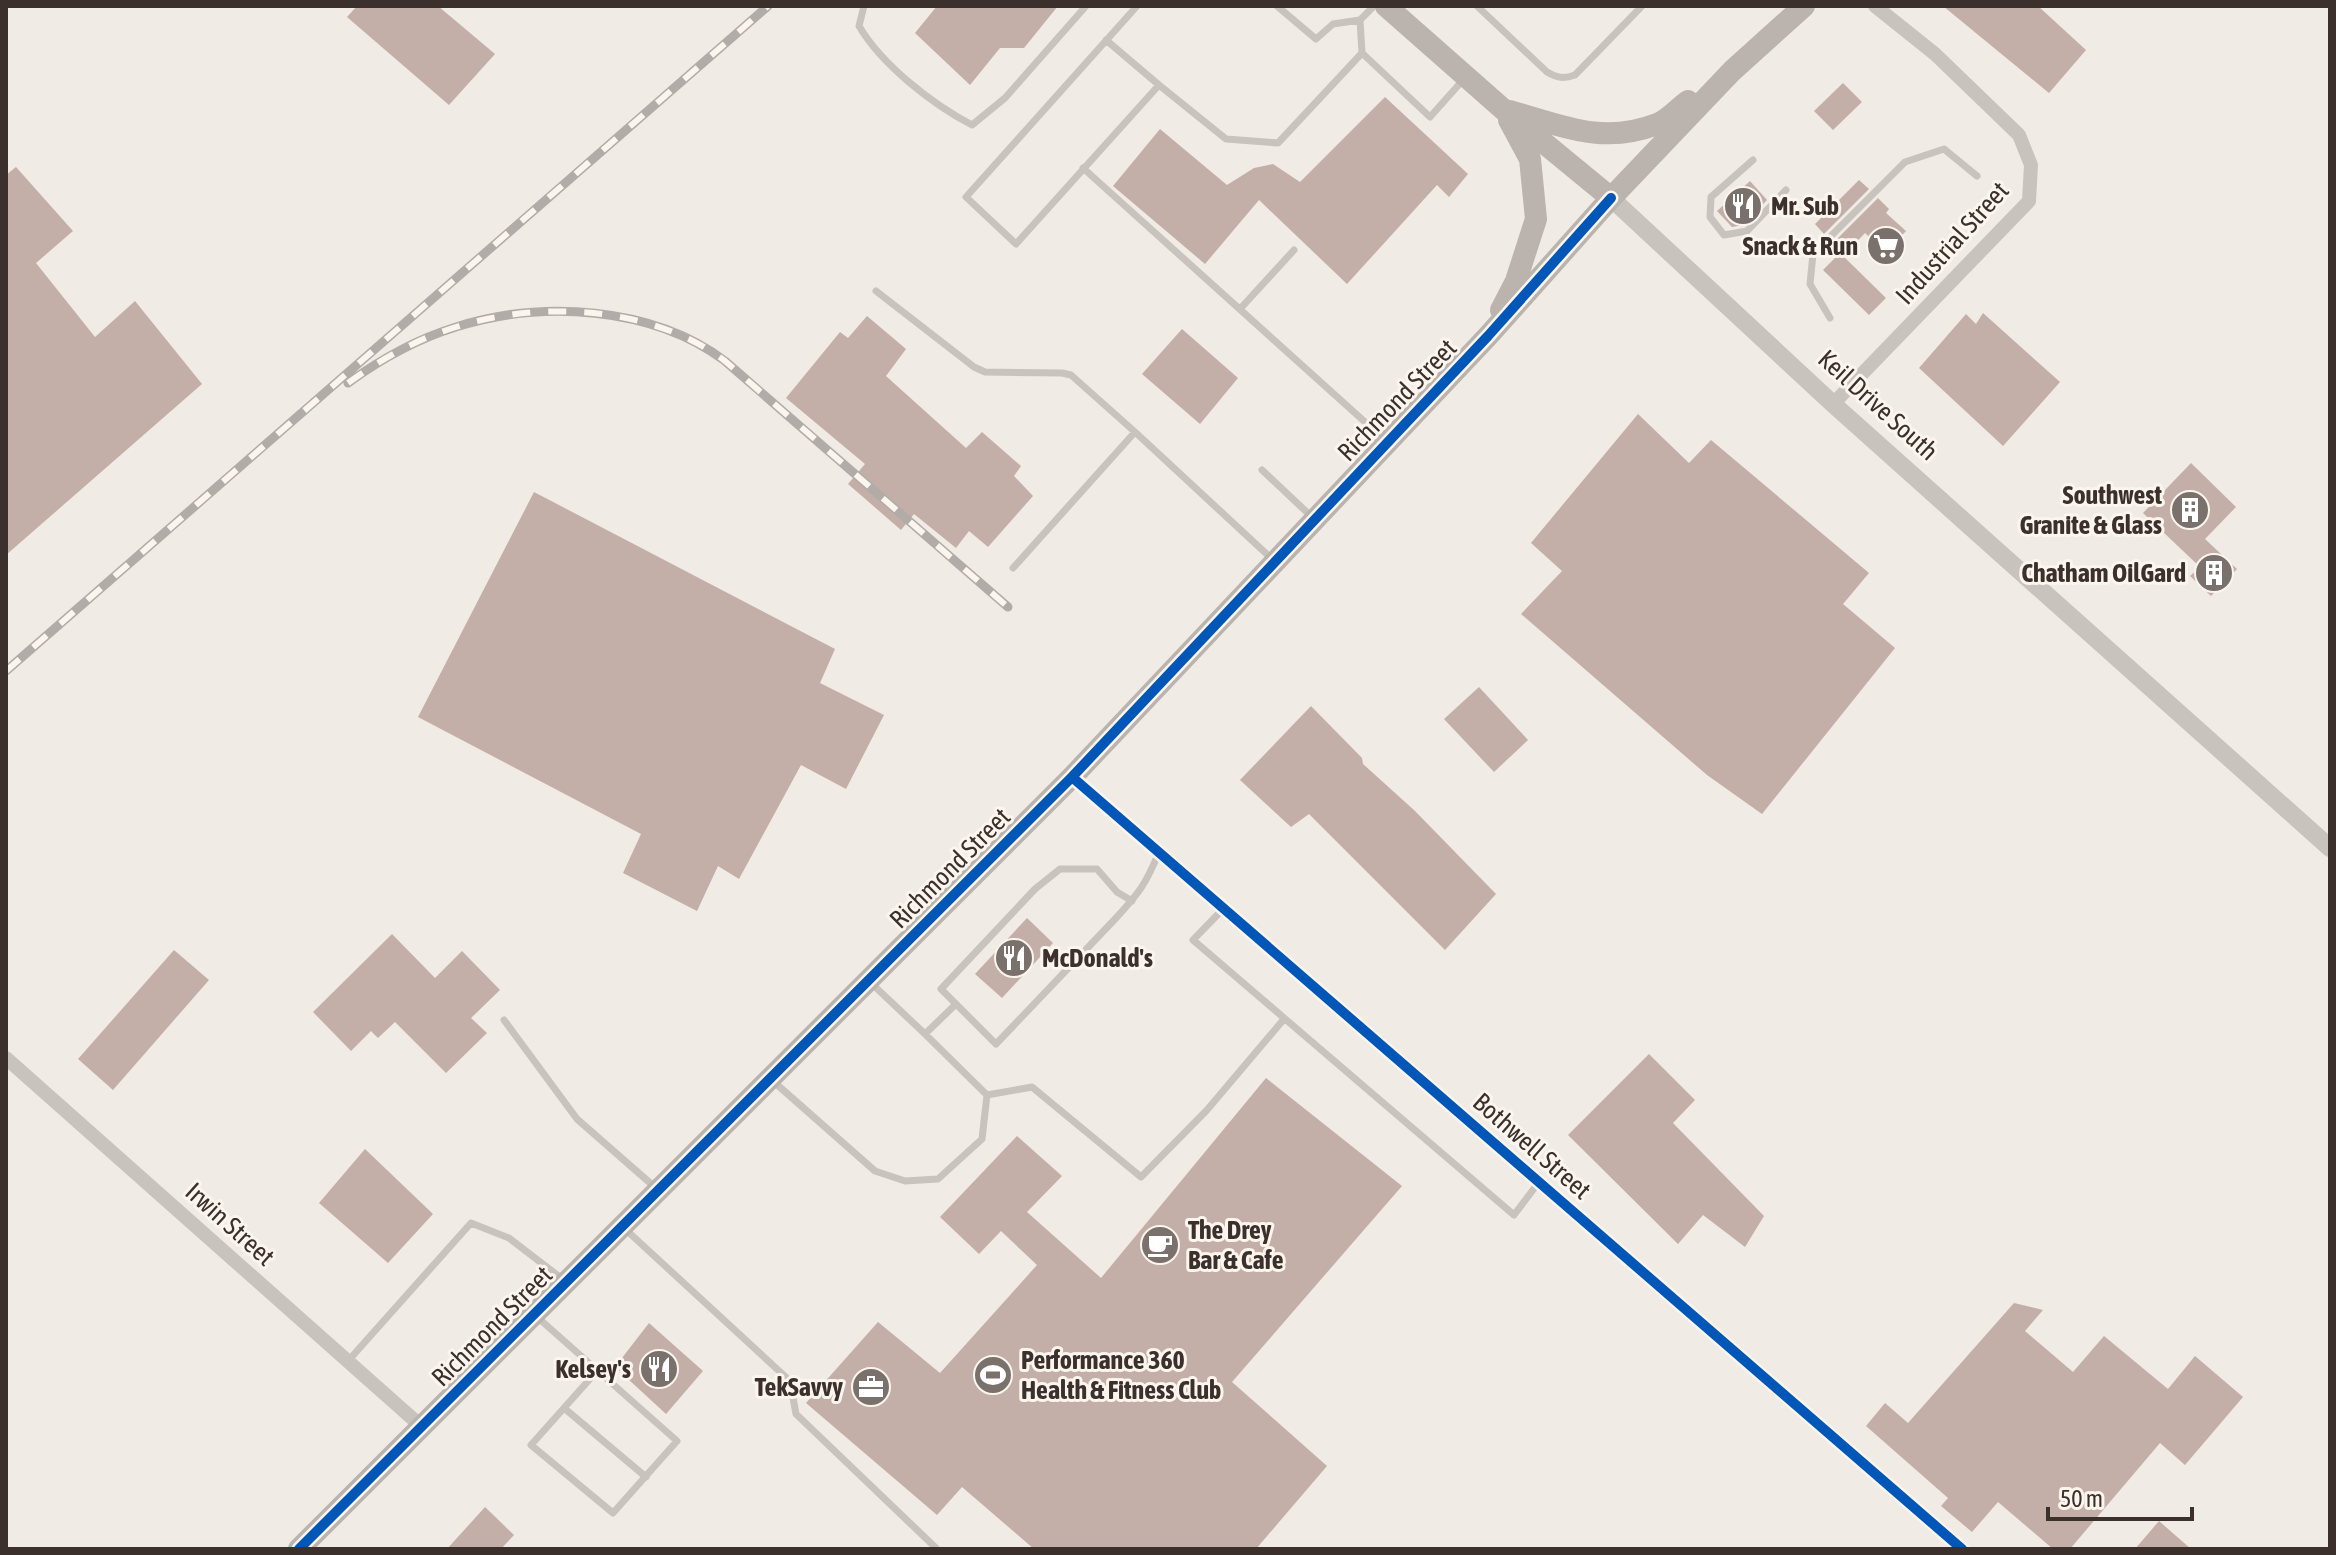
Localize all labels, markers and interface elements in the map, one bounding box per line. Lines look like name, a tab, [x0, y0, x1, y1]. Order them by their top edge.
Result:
street label: Industrial Street	[1889, 176, 2015, 310]
restaurant icon: Mr. Sub	[1722, 185, 1764, 227]
place label: Mr. Sub	[1771, 191, 1839, 221]
supermarket icon: Snack & Run	[1865, 225, 1907, 267]
place label: Snack & Run	[1743, 231, 1858, 261]
street label: Richmond Street	[1331, 333, 1463, 467]
street label: Keil Drive South	[1812, 344, 1944, 466]
place label: Southwest Granite & Glass	[2020, 480, 2163, 540]
building icon: Southwest Granite & Glass	[2169, 489, 2211, 531]
building icon: Chatham OilGard	[2193, 552, 2235, 594]
place label: Chatham OilGard	[2021, 558, 2186, 588]
street label: Richmond Street	[884, 802, 1016, 934]
restaurant icon: McDonald's	[993, 937, 1035, 979]
place label: McDonald's	[1042, 943, 1153, 973]
street label: Bothwell Street	[1467, 1087, 1597, 1205]
street label: Irwin Street	[179, 1176, 281, 1272]
place label: The Drey Bar & Cafe	[1188, 1215, 1284, 1275]
cafe icon: The Drey Bar & Cafe	[1139, 1224, 1181, 1266]
street label: Richmond Street	[426, 1260, 558, 1392]
place label: Performance 360 Health & Fitness Club	[1021, 1345, 1221, 1405]
restaurant icon: Kelsey's	[638, 1348, 680, 1390]
place label: Kelsey's	[555, 1354, 631, 1384]
sports icon: Performance 360 Health & Fitness Club	[972, 1354, 1014, 1396]
office icon: TekSavvy	[850, 1366, 892, 1408]
place label: TekSavvy	[755, 1372, 843, 1402]
scale bar	[2048, 1471, 2192, 1521]
text: 50 m	[2060, 1485, 2103, 1512]

